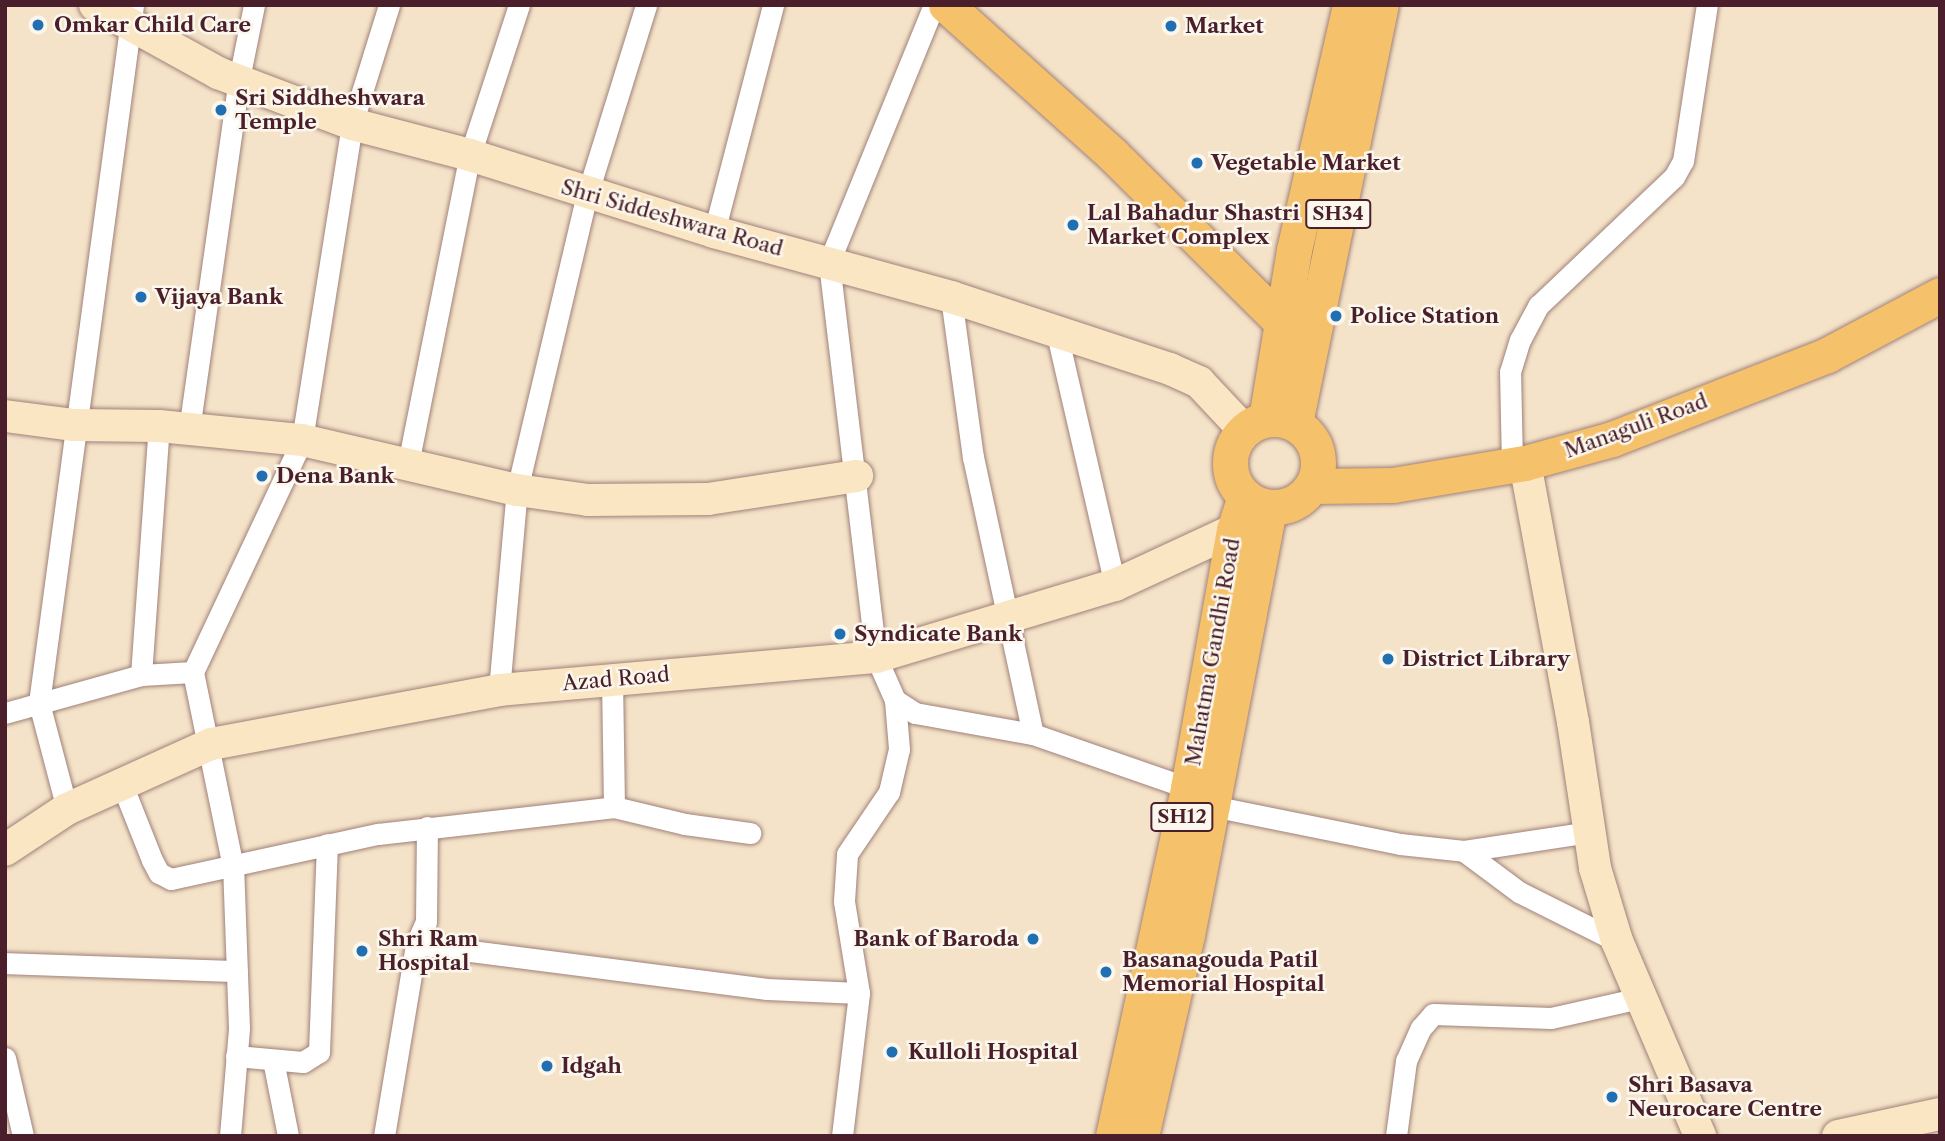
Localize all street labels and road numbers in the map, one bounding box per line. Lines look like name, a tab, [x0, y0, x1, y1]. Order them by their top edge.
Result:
street label: Shri Siddeshwara Road	[558, 174, 786, 262]
road number: SH34	[1305, 198, 1371, 230]
street label: Managuli Road	[1561, 388, 1711, 464]
street label: Mahatma Gandhi Road	[1181, 536, 1245, 768]
street label: Azad Road	[561, 662, 671, 696]
road number: SH12	[1149, 802, 1215, 832]

